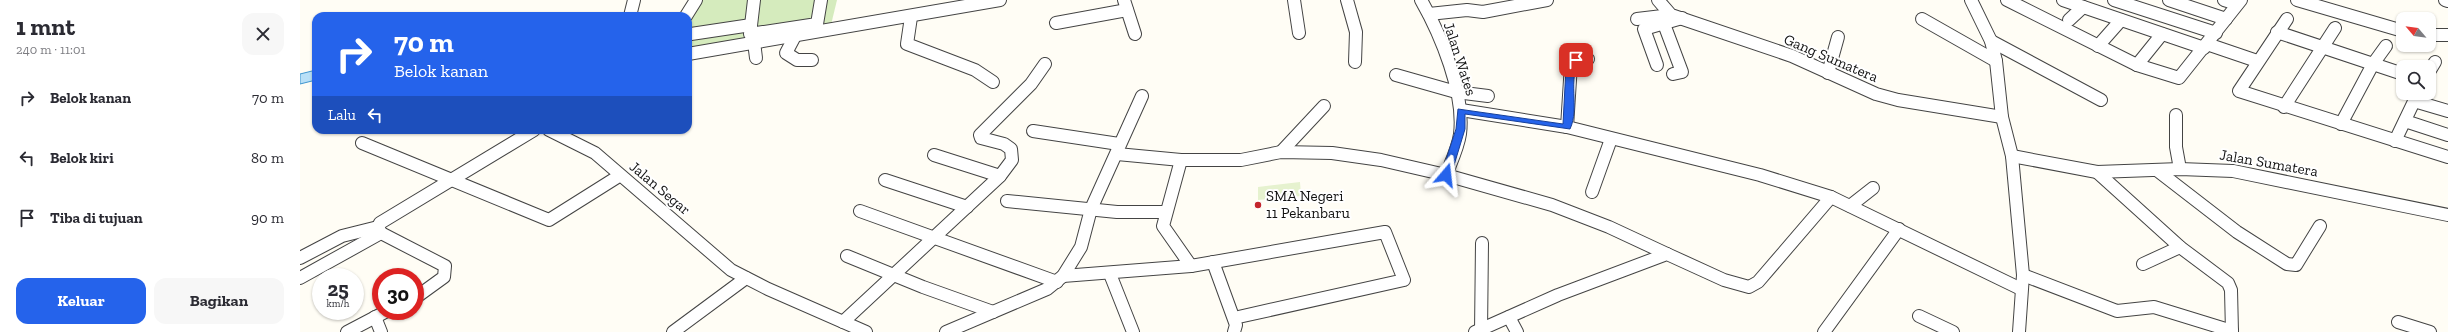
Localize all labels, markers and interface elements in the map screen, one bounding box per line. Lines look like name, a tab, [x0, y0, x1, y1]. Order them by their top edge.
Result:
text: 1 mnt	[16, 12, 75, 41]
north arrow	[2396, 12, 2436, 52]
map controls	[2396, 12, 2436, 100]
button: close	[242, 13, 284, 55]
street label: Jalan Wates	[1440, 20, 1480, 98]
text: 70 m	[394, 26, 454, 59]
icon: right	[328, 28, 380, 80]
street label: Gang Sumatera	[1781, 30, 1881, 86]
text: 240 m · 11:01	[16, 42, 86, 57]
pin	[1559, 43, 1593, 77]
icon: arrive	[1565, 49, 1587, 71]
text: Belok kanan	[394, 60, 488, 82]
button: search	[2396, 60, 2436, 100]
icon: right	[16, 87, 38, 109]
text: Belok kanan	[50, 89, 131, 107]
text: 70 m	[252, 89, 284, 107]
icon: left	[364, 104, 386, 126]
text: Lalu	[328, 106, 356, 124]
street label: Jalan Sumatera	[2218, 145, 2320, 181]
icon: left	[16, 147, 38, 169]
text: Belok kiri	[50, 149, 114, 167]
text: 80 m	[251, 149, 284, 167]
position arrow	[1425, 154, 1467, 196]
street label: Jalan Segar	[626, 157, 694, 219]
place label: SMA Negeri 11 Pekanbaru	[1266, 187, 1350, 222]
marker: SMA Negeri 11 Pekanbaru	[1253, 200, 1263, 210]
icon: arrive	[16, 207, 38, 229]
text: Tiba di tujuan	[50, 209, 143, 227]
text: 90 m	[251, 209, 284, 227]
speed limit sign: 30	[372, 268, 424, 320]
text: 25	[327, 277, 349, 301]
button: Keluar	[16, 278, 146, 324]
button: Bagikan	[154, 278, 284, 324]
text: km/h	[327, 298, 349, 310]

